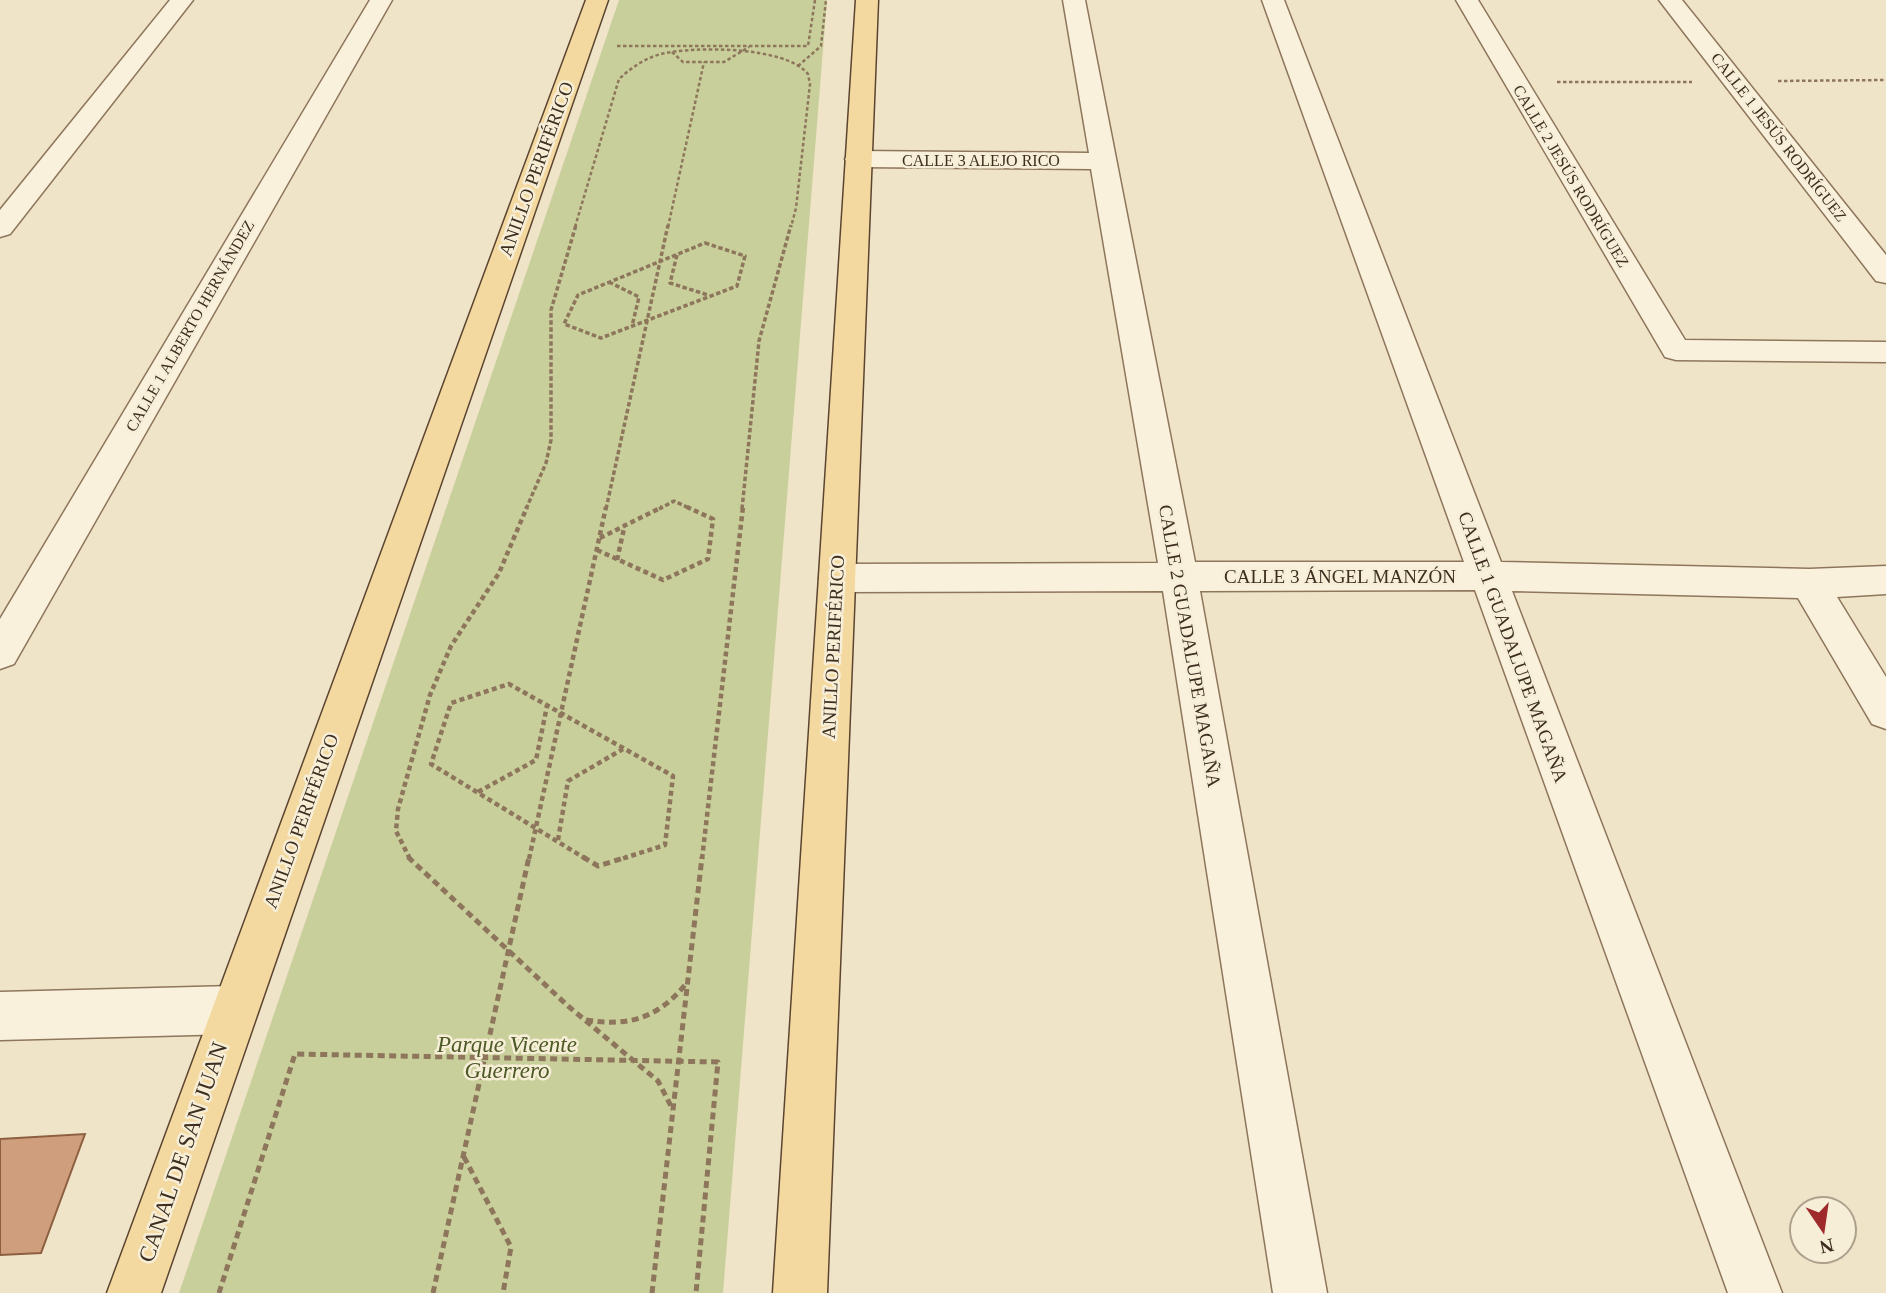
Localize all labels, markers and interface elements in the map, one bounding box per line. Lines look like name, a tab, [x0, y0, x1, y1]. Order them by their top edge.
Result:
street label: CALLE 1 JESÚS RODRÍGUEZ	[1708, 49, 1851, 225]
street label: ANILLO PERIFÉRICO	[495, 79, 577, 259]
street label: CALLE 2 JESÚS RODRÍGUEZ	[1510, 81, 1633, 270]
street label: CALLE 3 ALEJO RICO	[902, 152, 1060, 169]
street label: CALLE 1 ALBERTO HERNÁNDEZ	[122, 217, 258, 435]
street label: CALLE 2 GUADALUPE MAGAÑA	[1155, 503, 1225, 789]
street label: CALLE 1 GUADALUPE MAGAÑA	[1454, 509, 1572, 785]
street label: ANILLO PERIFÉRICO	[818, 554, 848, 740]
street label: CALLE 3 ÁNGEL MANZÓN	[1224, 566, 1456, 587]
street label: ANILLO PERIFÉRICO	[260, 731, 342, 911]
park label: Parque Vicente Guerrero	[436, 1032, 577, 1083]
street label: CANAL DE SAN JUAN	[134, 1038, 233, 1265]
north arrow	[1788, 1195, 1858, 1265]
text: N	[1817, 1234, 1836, 1258]

